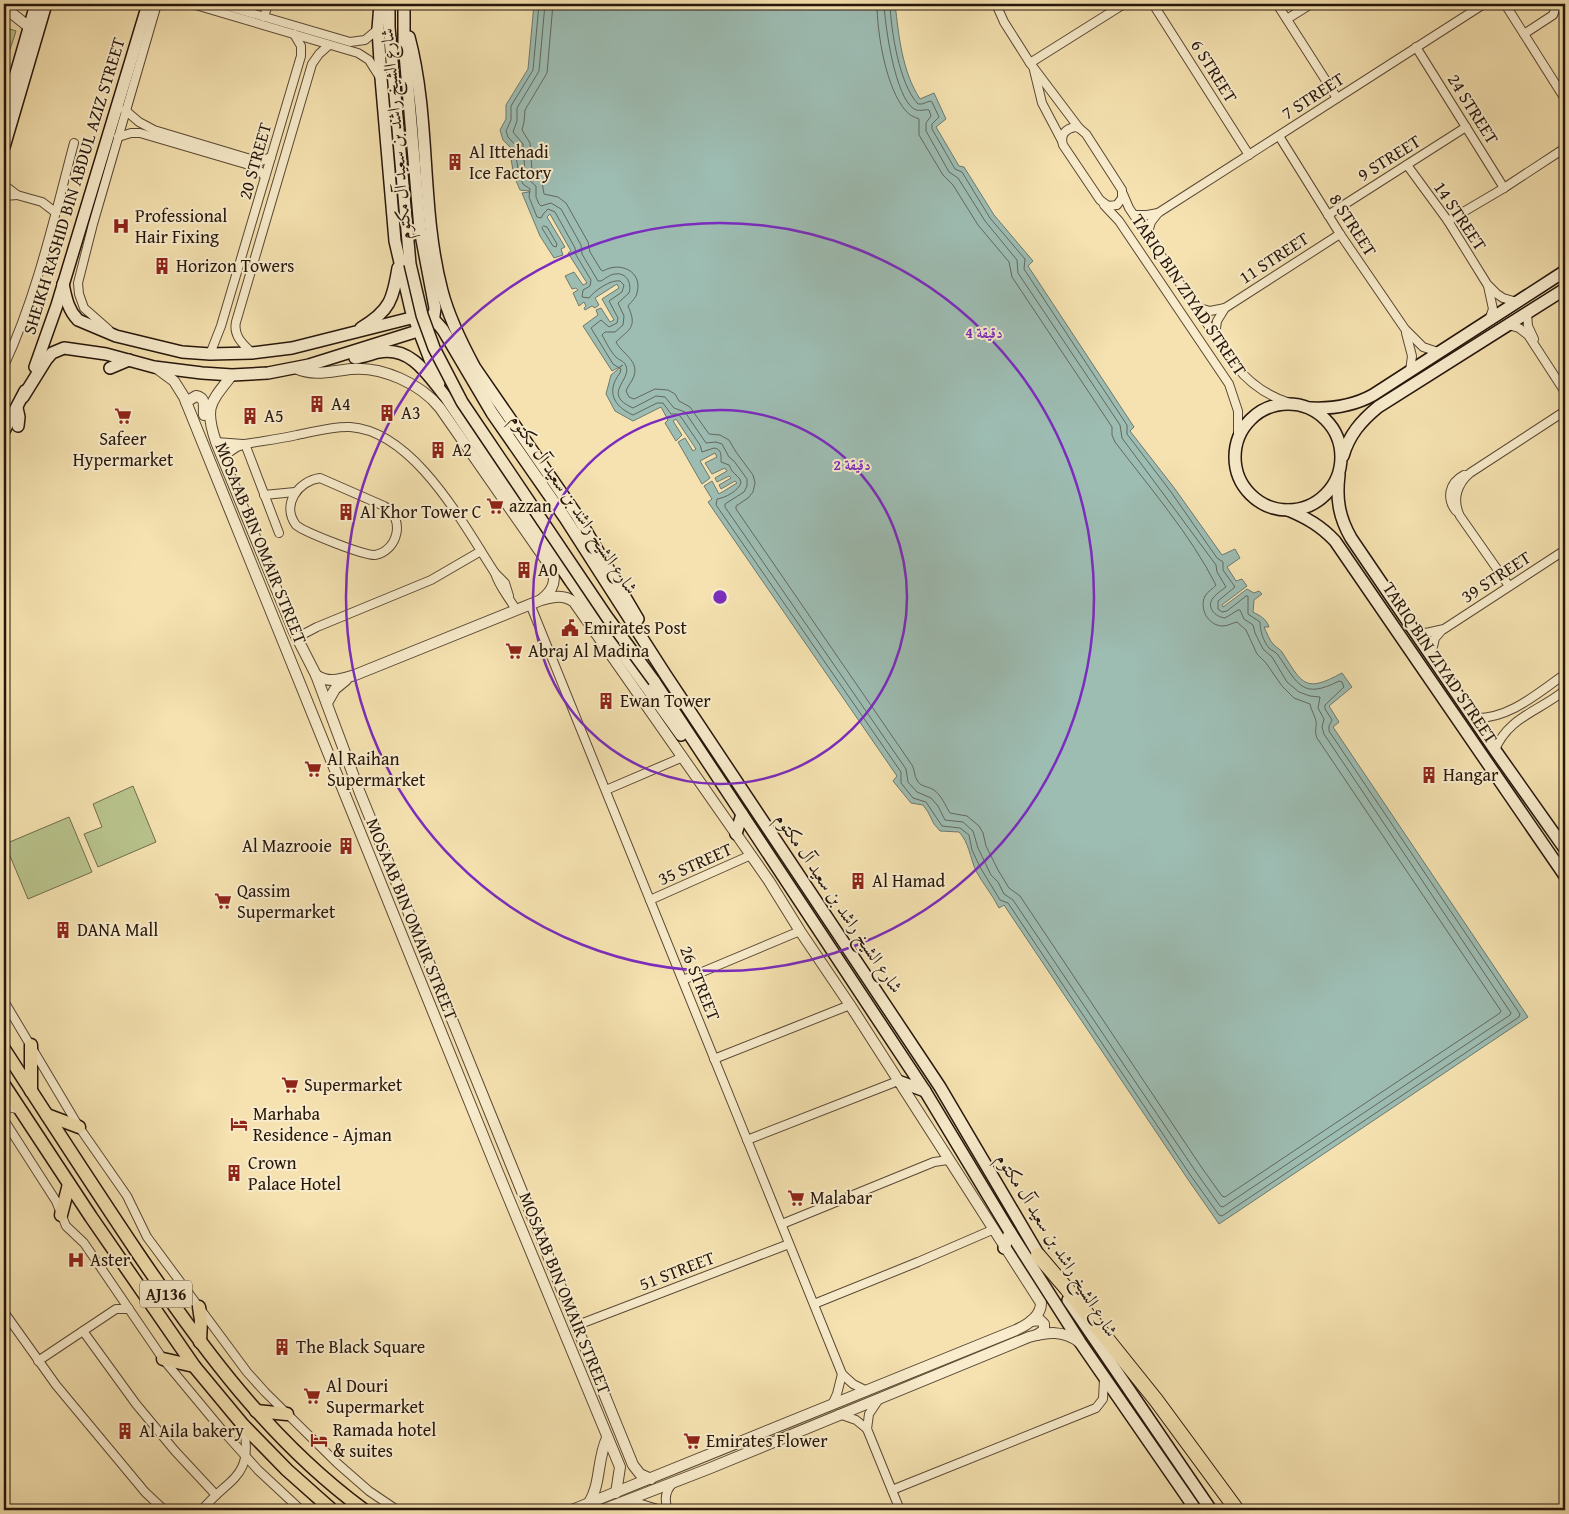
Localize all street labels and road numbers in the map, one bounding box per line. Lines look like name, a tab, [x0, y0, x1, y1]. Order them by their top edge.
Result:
street label: شارع الشيخ راشد بن سعيد آل مكتوم	[373, 27, 421, 241]
street label: SHEIKH RASHID BIN ABDUL AZIZ STREET	[15, 34, 132, 338]
street label: 6 STREET	[1184, 34, 1244, 108]
street label: 7 STREET	[1276, 65, 1350, 126]
street label: 24 STREET	[1441, 68, 1506, 149]
street label: 20 STREET	[231, 119, 278, 202]
street label: 9 STREET	[1352, 128, 1426, 188]
street label: 14 STREET	[1427, 175, 1494, 256]
street label: 8 STREET	[1323, 188, 1384, 262]
street label: TARIQ BIN ZIYAD STREET	[1125, 208, 1254, 381]
street label: 11 STREET	[1233, 225, 1314, 290]
street label: شارع الشيخ راشد بن سعيد آل مكتوم	[501, 408, 645, 601]
street label: MOSAAB BIN OMAIR STREET	[208, 438, 314, 648]
street label: 39 STREET	[1455, 544, 1536, 609]
street label: TARIQ BIN ZIYAD STREET	[1376, 576, 1505, 749]
street label: شارع الشيخ راشد بن سعيد آل مكتوم	[766, 807, 910, 1000]
street label: MOSAAB BIN OMAIR STREET	[359, 814, 465, 1024]
street label: 35 STREET	[653, 835, 736, 892]
street label: 26 STREET	[673, 941, 728, 1024]
street label: شارع الشيخ راشد بن سعيد آل مكتوم	[987, 1148, 1125, 1343]
street label: MOSAAB BIN OMAIR STREET	[512, 1188, 618, 1398]
street label: 51 STREET	[635, 1244, 718, 1297]
road number: AJ136	[140, 1280, 192, 1308]

